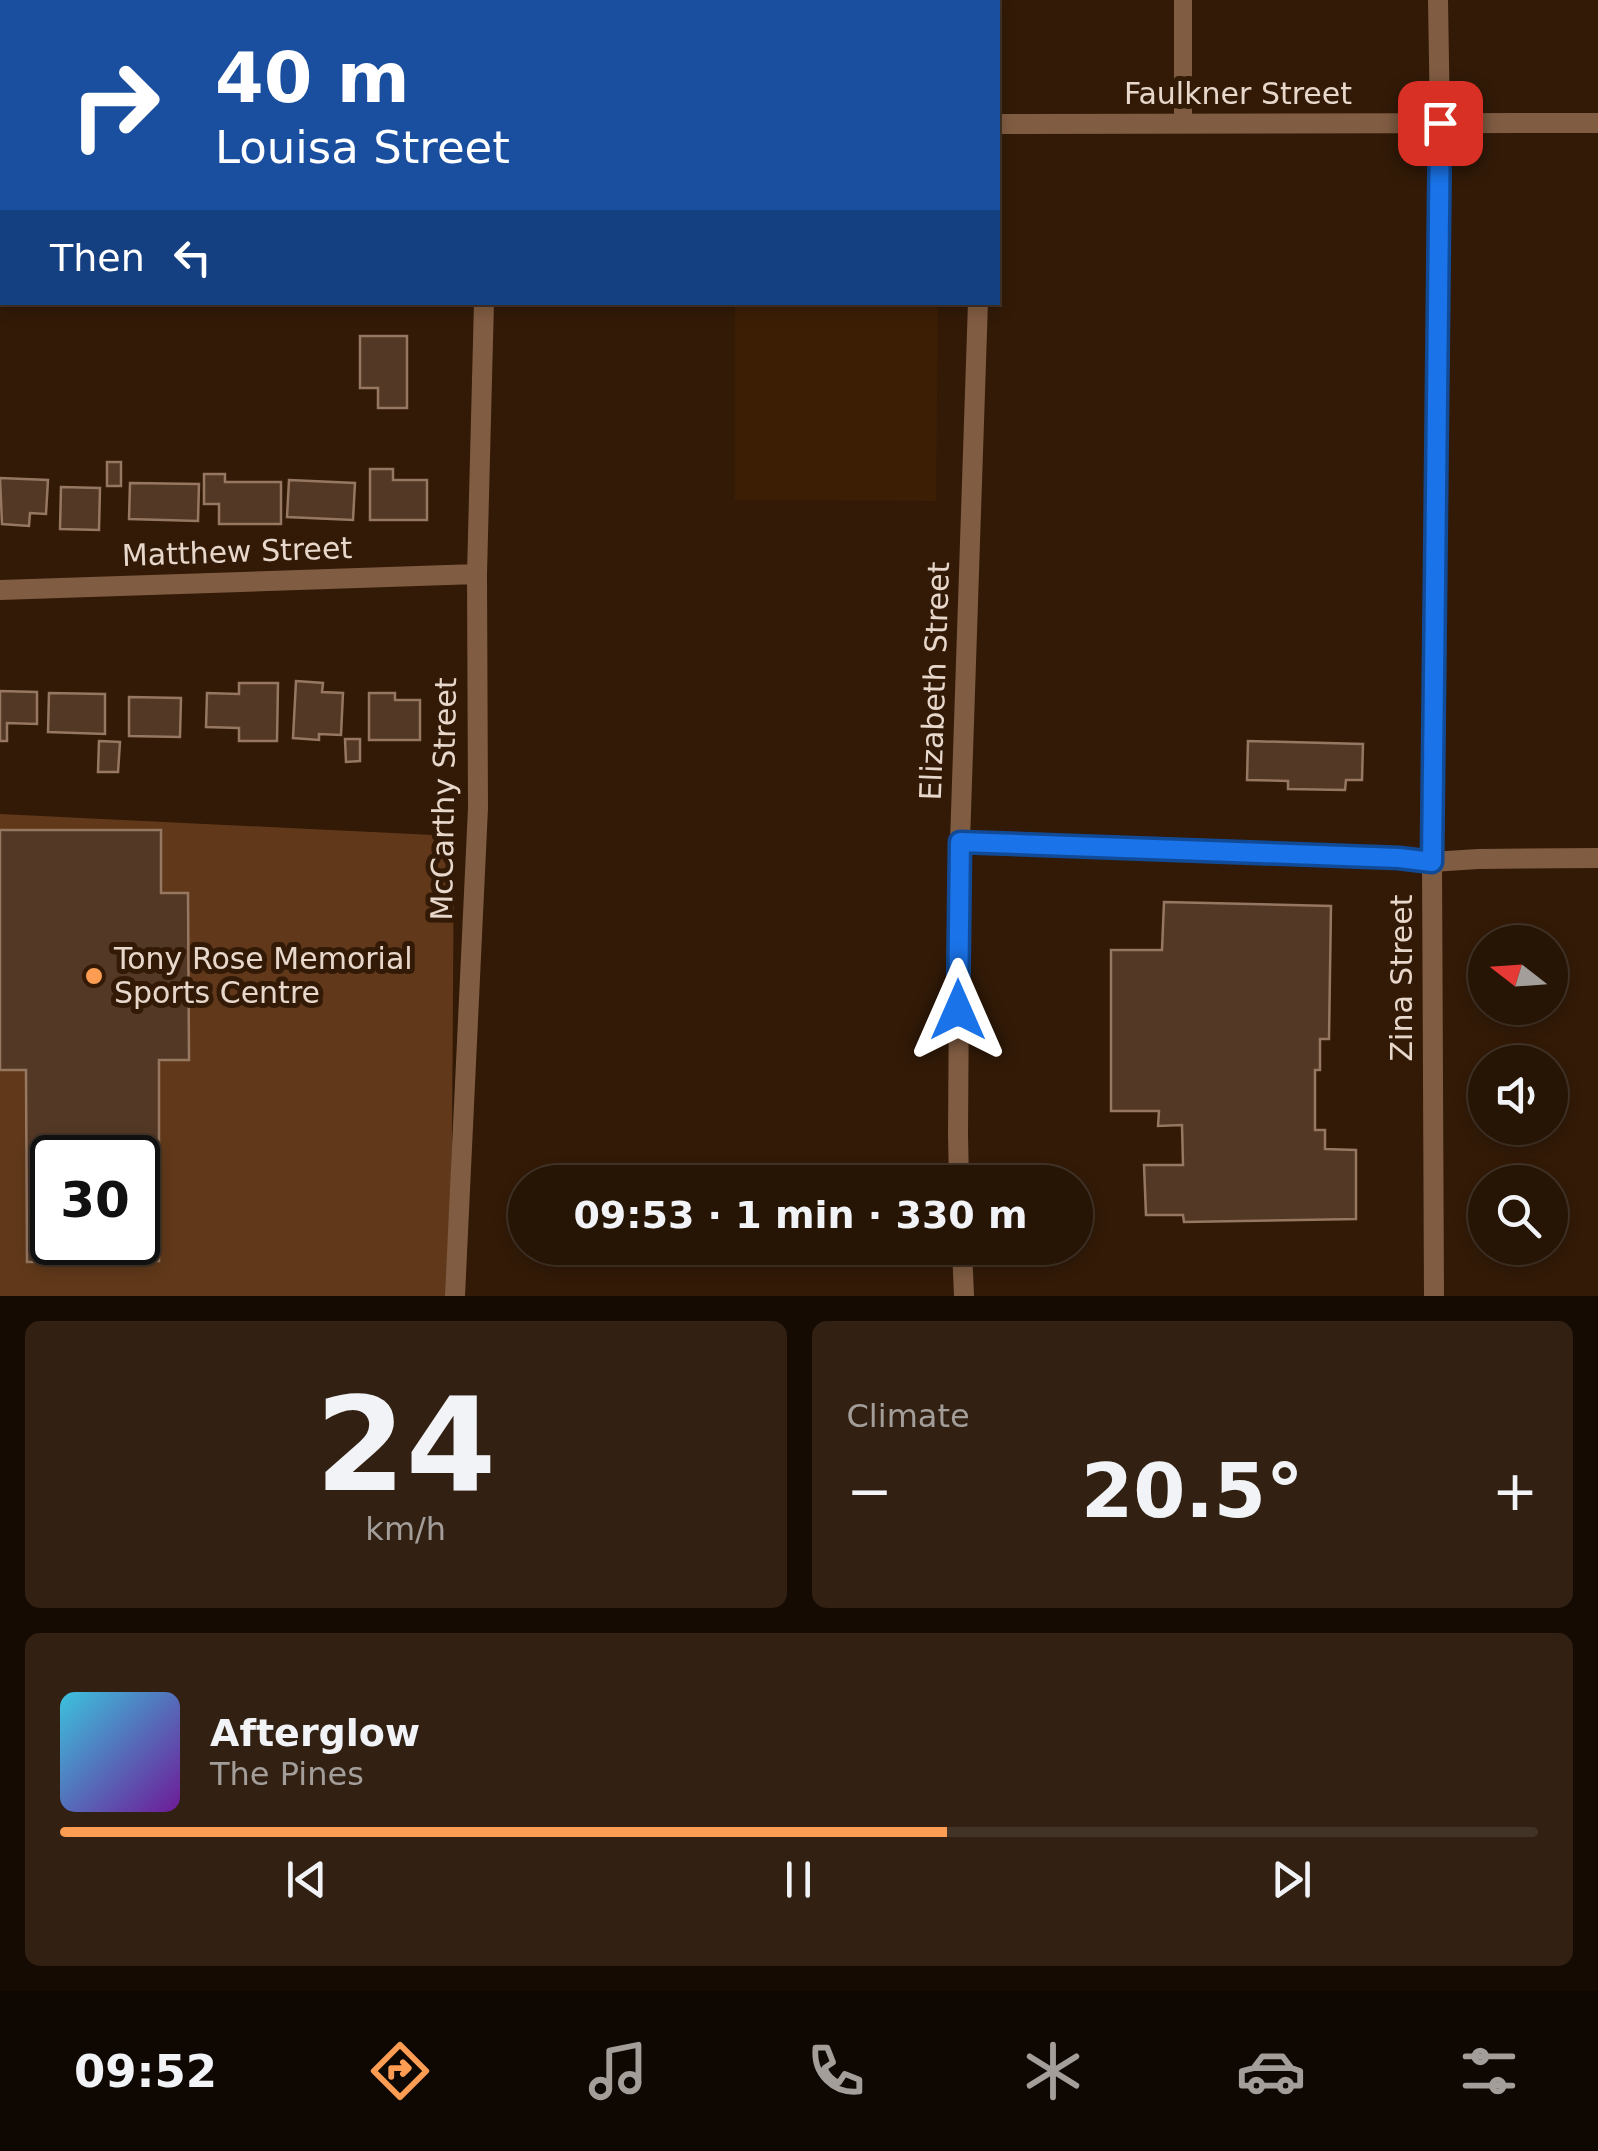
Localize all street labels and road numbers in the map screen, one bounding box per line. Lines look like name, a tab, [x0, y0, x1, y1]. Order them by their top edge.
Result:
street label: Faulkner Street	[1124, 76, 1352, 111]
street label: Matthew Street	[121, 530, 353, 573]
street label: Elizabeth Street	[913, 561, 956, 801]
street label: McCarthy Street	[424, 677, 463, 921]
street label: Zina Street	[1384, 894, 1419, 1061]

